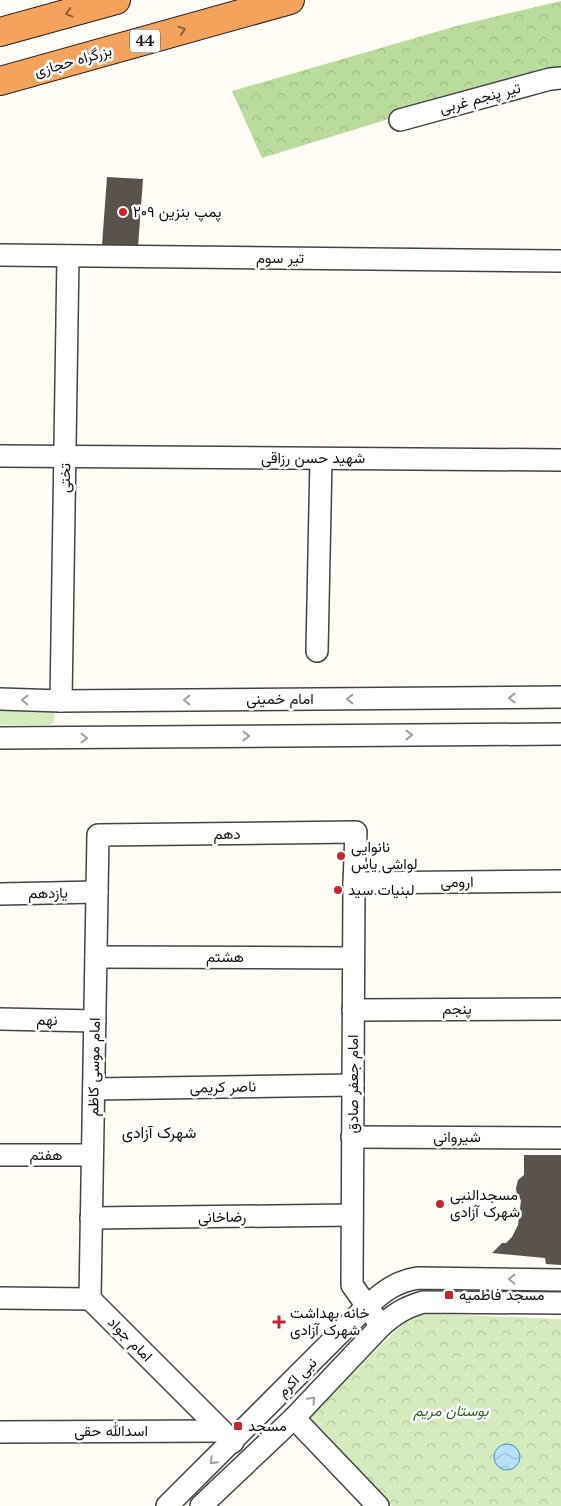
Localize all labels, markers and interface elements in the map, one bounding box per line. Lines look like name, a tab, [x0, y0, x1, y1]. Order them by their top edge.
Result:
one-way arrow	[64, 7, 73, 18]
one-way arrow	[177, 26, 185, 36]
road number: 44	[130, 29, 160, 52]
street label: بزرگراه حجازی	[32, 40, 114, 82]
street label: تیر پنجم غربی	[437, 77, 523, 118]
place label: پمپ بنزین ۲۰۹	[133, 202, 222, 222]
marker: پمپ بنزین ۲۰۹	[117, 206, 129, 218]
street label: تیر سوم	[256, 248, 304, 268]
street label: شهید حسن رزاقی	[261, 448, 365, 468]
street label: تختی	[55, 462, 75, 493]
street label: امام خمینی	[246, 689, 314, 709]
one-way arrow	[508, 693, 516, 703]
one-way arrow	[21, 694, 29, 705]
one-way arrow	[346, 694, 354, 704]
one-way arrow	[183, 695, 191, 705]
one-way arrow	[405, 730, 413, 740]
one-way arrow	[242, 731, 250, 742]
one-way arrow	[80, 733, 88, 743]
street label: دهم	[213, 824, 241, 844]
place label: نانوایی لواشی یاس	[351, 837, 418, 874]
marker: نانوایی لواشی یاس	[335, 850, 347, 862]
street label: ارومی	[440, 872, 474, 892]
place label: لبنیات سید	[348, 880, 415, 899]
street label: یازدهم	[28, 883, 68, 903]
marker: لبنیات سید	[332, 884, 344, 896]
street label: هشتم	[206, 947, 244, 967]
street label: پنجم	[442, 999, 472, 1019]
street label: نهم	[36, 1010, 58, 1030]
street label: امام موسی کاظم	[83, 1017, 105, 1117]
street label: امام جعفر صادق	[343, 1035, 363, 1133]
street label: ناصر کریمی	[190, 1076, 256, 1098]
district label: شهرک آزادی	[122, 1122, 196, 1143]
street label: شیروانی	[433, 1127, 481, 1147]
street label: هفتم	[30, 1145, 62, 1165]
place label: مسجدالنبی شهرک آزادی	[450, 1185, 520, 1222]
marker: مسجدالنبی شهرک آزادی	[434, 1198, 446, 1210]
street label: رضاخانی	[198, 1207, 246, 1227]
one-way arrow	[508, 1274, 516, 1284]
place label: مسجد فاطمیه	[459, 1285, 545, 1304]
marker: مسجد فاطمیه	[443, 1289, 455, 1301]
place label: خانه بهداشت شهرک آزادی	[290, 1303, 369, 1340]
street label: امام جواد	[103, 1312, 157, 1366]
marker: خانه بهداشت شهرک آزادی	[272, 1315, 286, 1329]
street label: نبی اکرم	[273, 1353, 321, 1401]
one-way arrow	[306, 1396, 315, 1405]
park label: بوستان مریم	[413, 1401, 489, 1421]
place label: مسجد	[248, 1416, 287, 1435]
marker: مسجد	[232, 1420, 244, 1432]
street label: اسدالله حقی	[74, 1421, 148, 1441]
one-way arrow	[210, 1455, 219, 1464]

